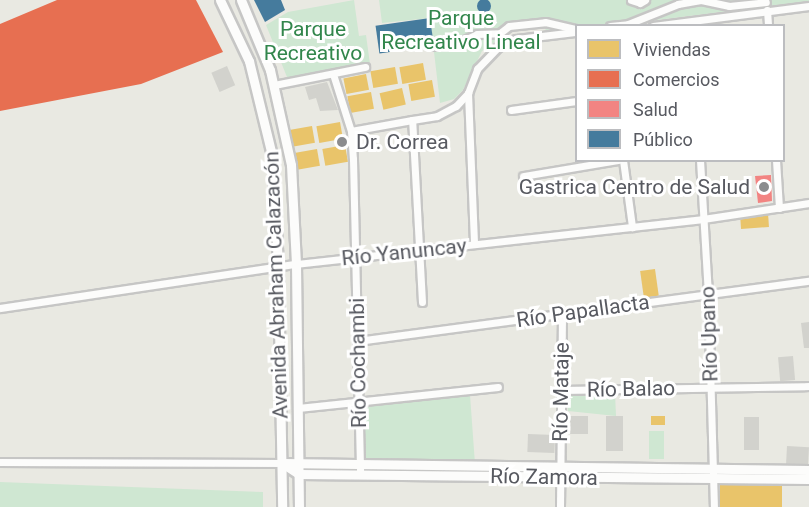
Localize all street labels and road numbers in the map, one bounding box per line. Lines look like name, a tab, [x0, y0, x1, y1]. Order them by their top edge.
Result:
street label: Avenida Abraham Calazacón	[259, 151, 293, 419]
street label: Río Yanuncay	[340, 233, 468, 271]
street label: Río Upano	[695, 286, 723, 382]
street label: Río Papallacta	[515, 289, 651, 333]
street label: Río Cochambi	[344, 298, 372, 428]
street label: Río Mataje	[548, 342, 574, 442]
street label: Río Balao	[587, 376, 675, 402]
street label: Río Zamora	[490, 463, 598, 491]

